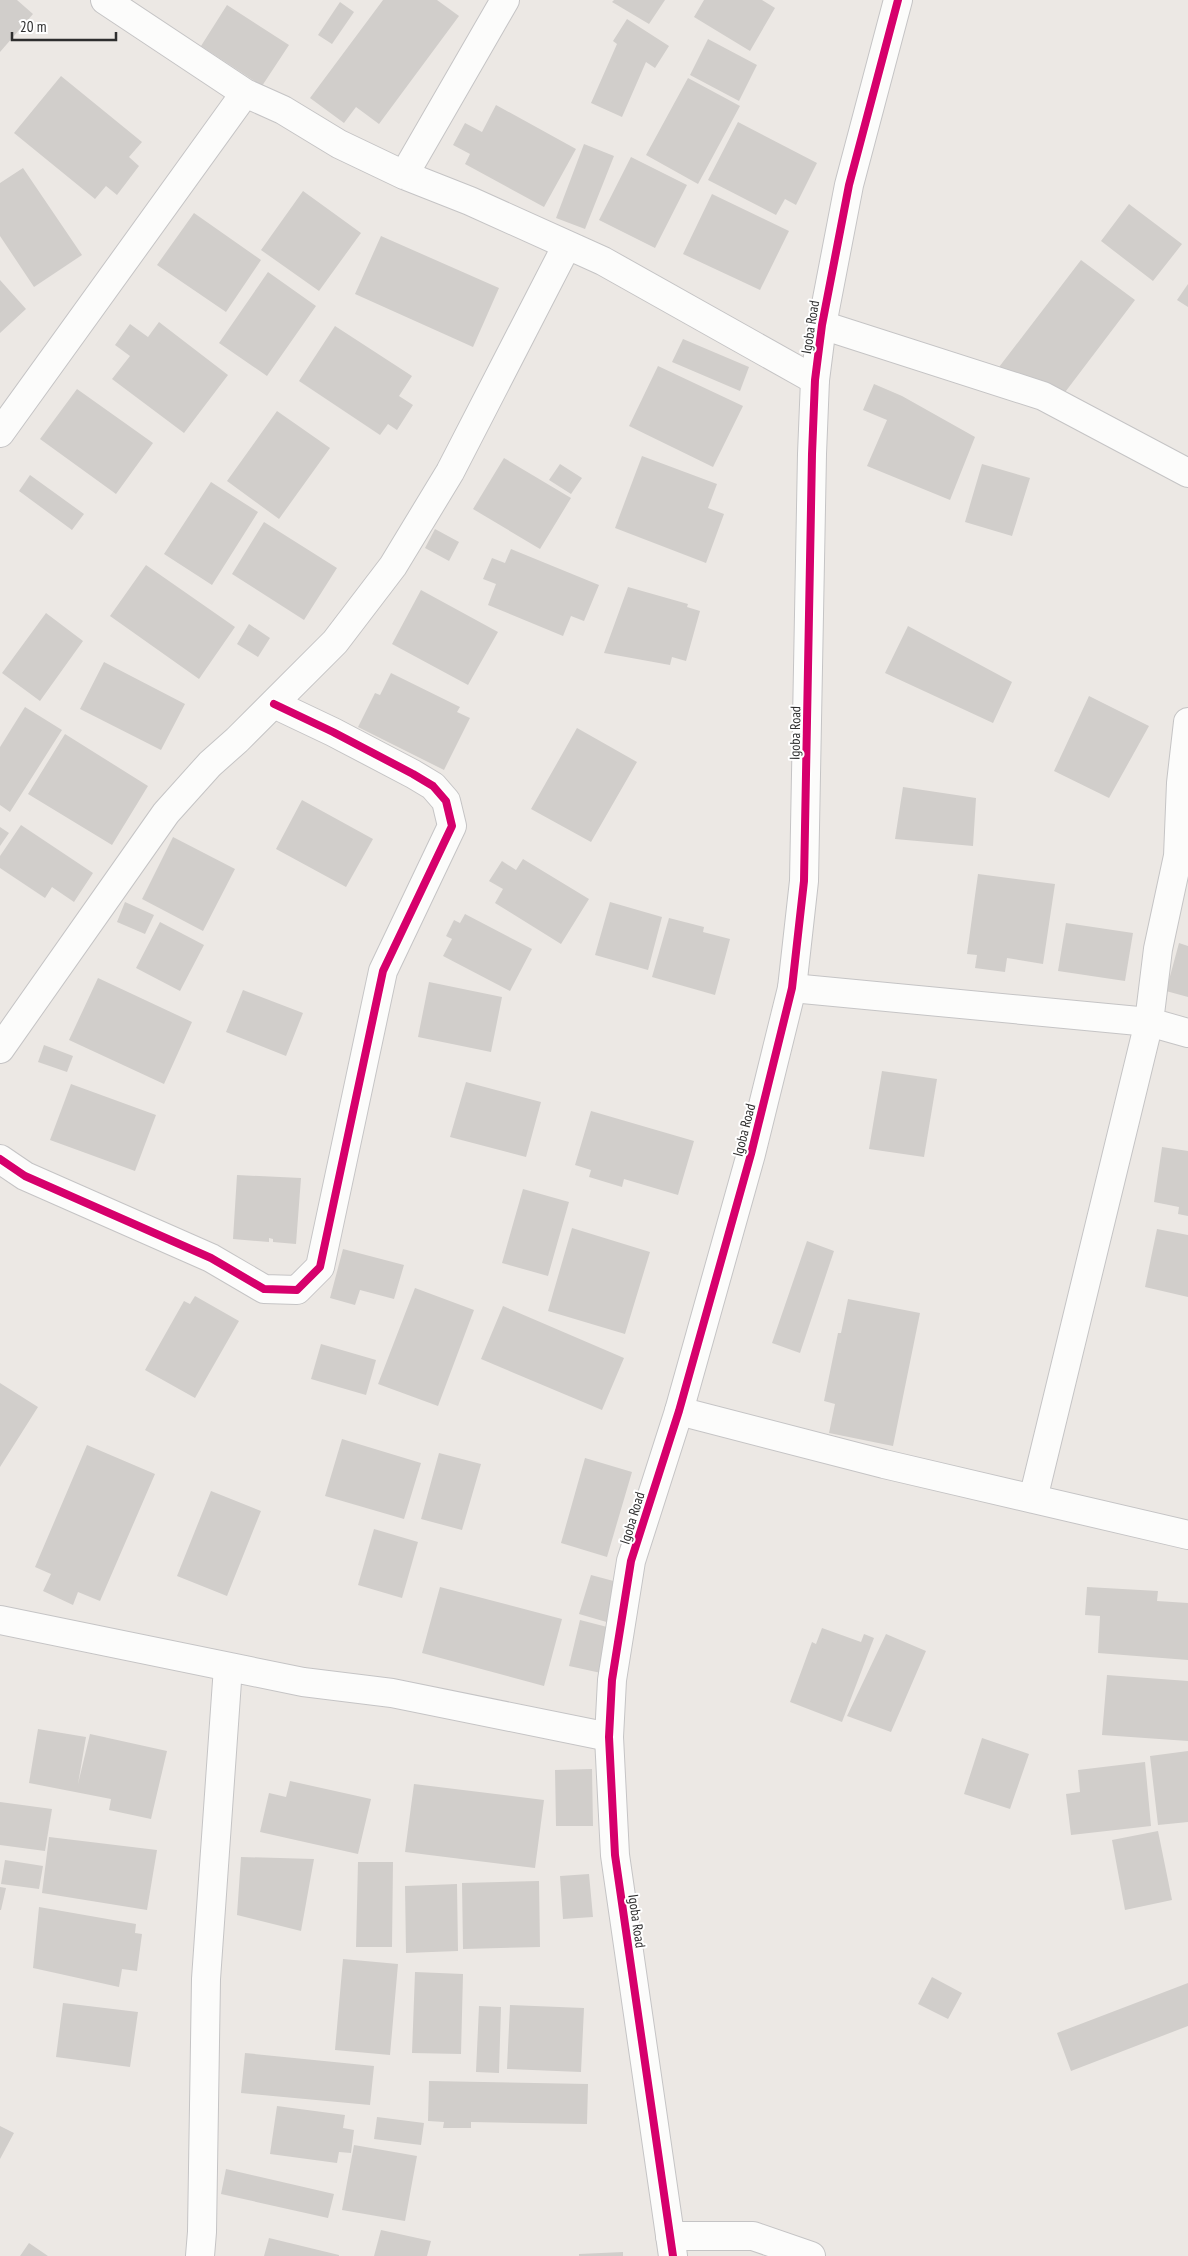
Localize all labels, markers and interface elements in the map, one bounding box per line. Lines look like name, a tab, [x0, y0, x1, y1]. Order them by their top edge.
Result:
scale bar	[12, 10, 116, 42]
text: 20 m	[20, 17, 46, 36]
street label: Igoba Road	[797, 299, 823, 355]
street label: Igoba Road	[786, 706, 804, 760]
street label: Igoba Road	[729, 1102, 759, 1158]
street label: Igoba Road	[616, 1490, 648, 1546]
street label: Igoba Road	[624, 1893, 650, 1949]

